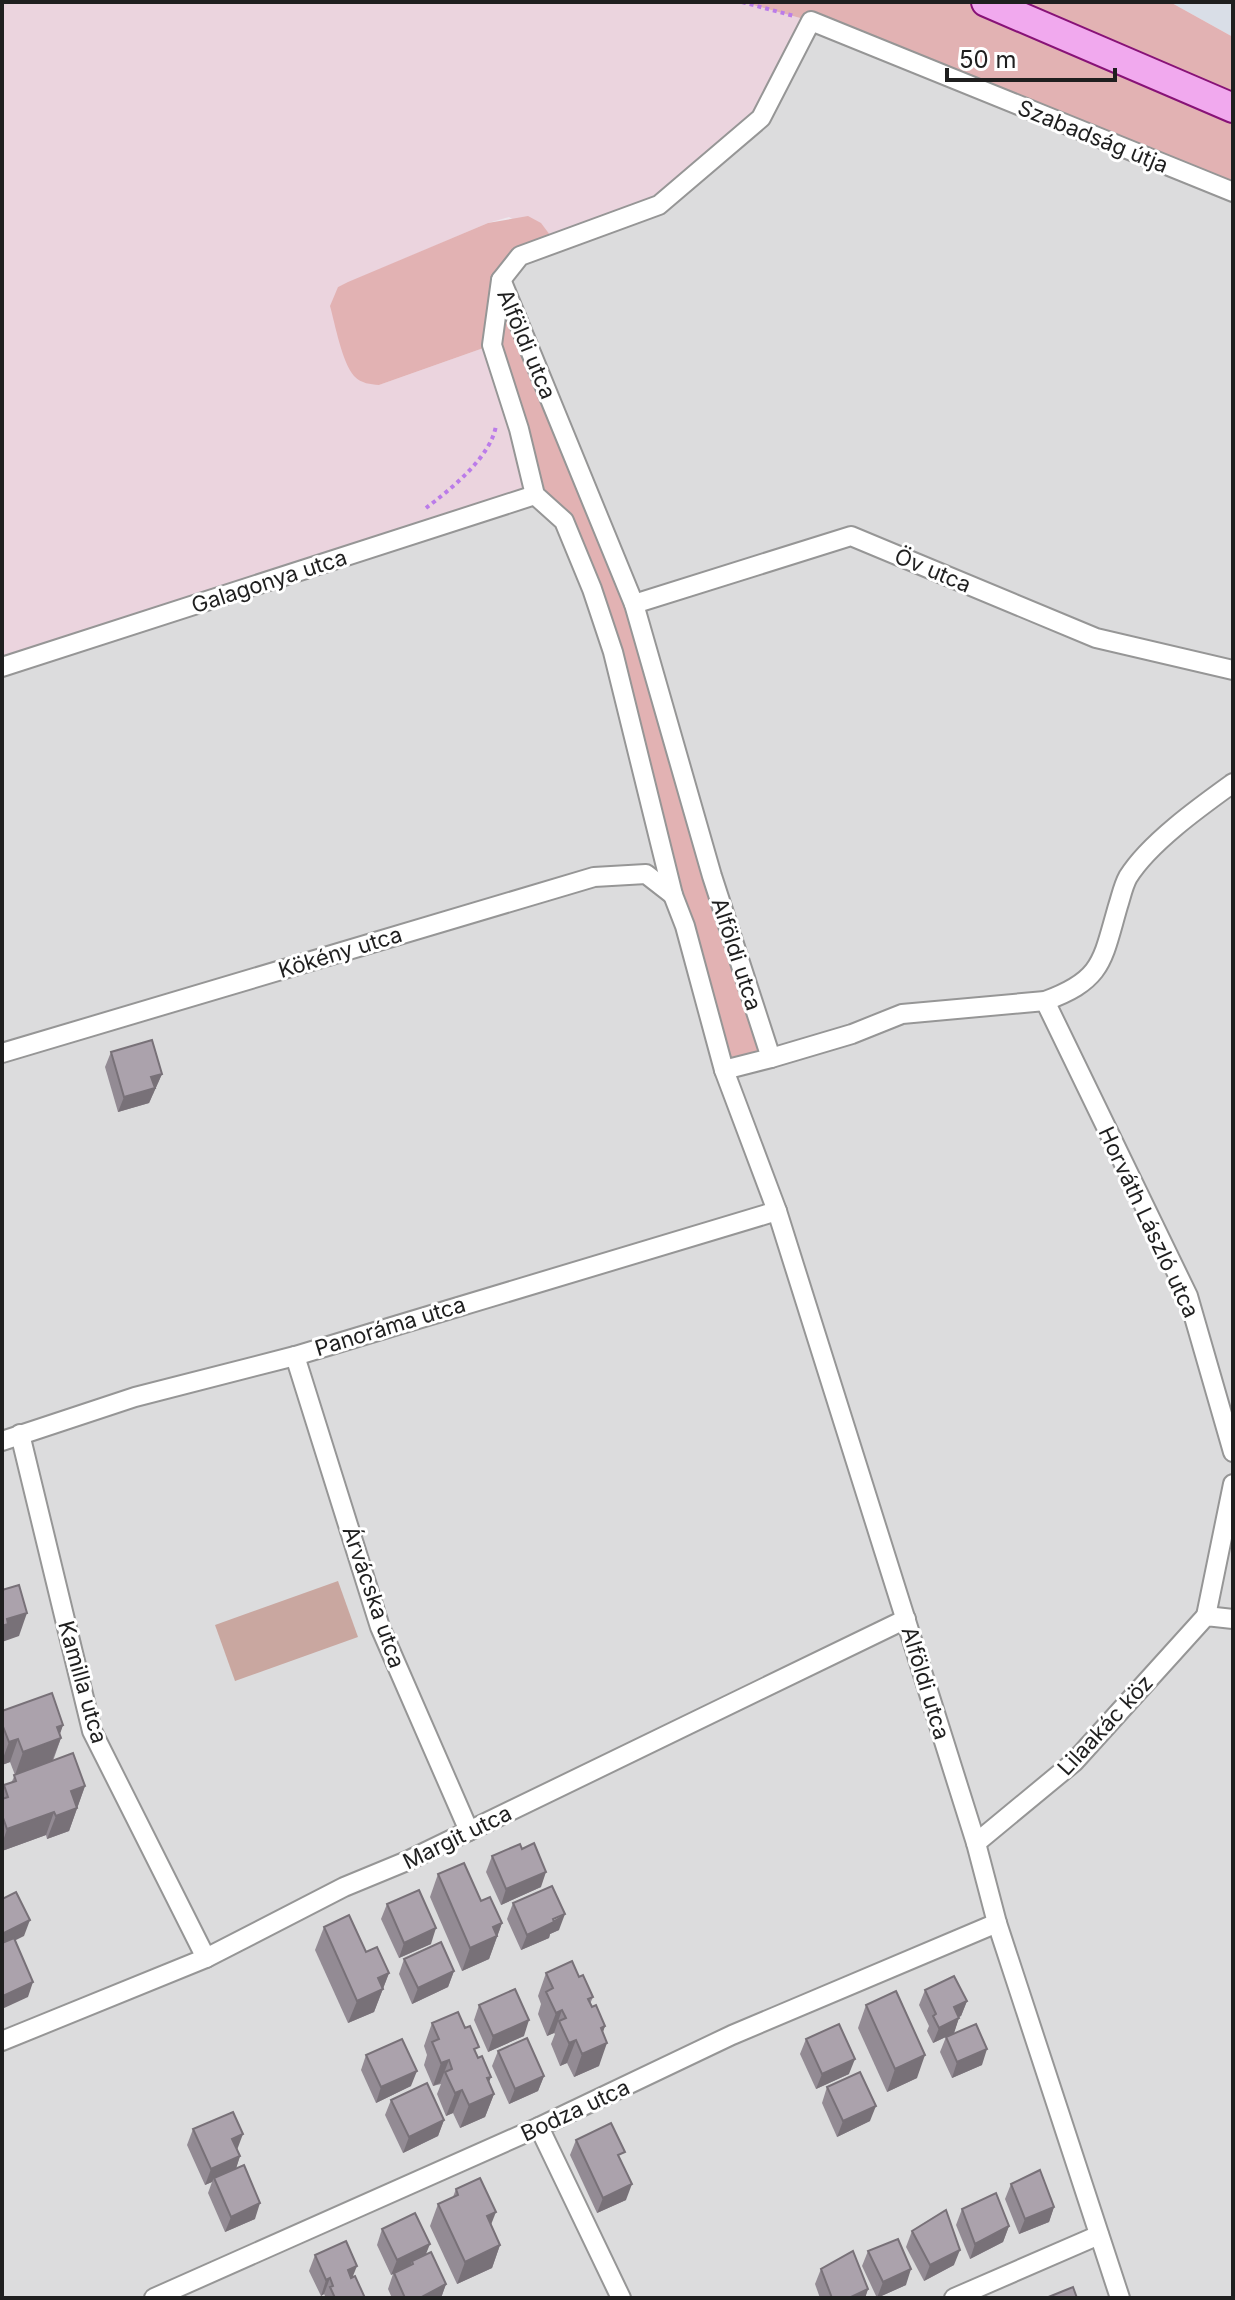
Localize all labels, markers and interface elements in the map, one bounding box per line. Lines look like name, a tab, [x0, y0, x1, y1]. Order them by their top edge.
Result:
scale bar	[947, 32, 1115, 82]
text: 50 m	[959, 45, 1017, 74]
street label: Szabadság útja	[1014, 94, 1172, 178]
street label: Alföldi utca	[492, 285, 562, 403]
street label: Öv utca	[891, 542, 975, 598]
street label: Galagonya utca	[188, 544, 350, 618]
street label: Alföldi utca	[707, 895, 767, 1013]
street label: Kökény utca	[275, 921, 405, 983]
street label: Horváth László utca	[1093, 1122, 1205, 1322]
street label: Panoráma utca	[312, 1291, 468, 1361]
street label: Árvácska utca	[338, 1523, 410, 1671]
street label: Kamilla utca	[53, 1618, 113, 1746]
street label: Alföldi utca	[897, 1623, 955, 1743]
street label: Lilaakác köz	[1052, 1669, 1158, 1781]
street label: Margit utca	[399, 1800, 515, 1874]
street label: Bodza utca	[517, 2074, 633, 2146]

